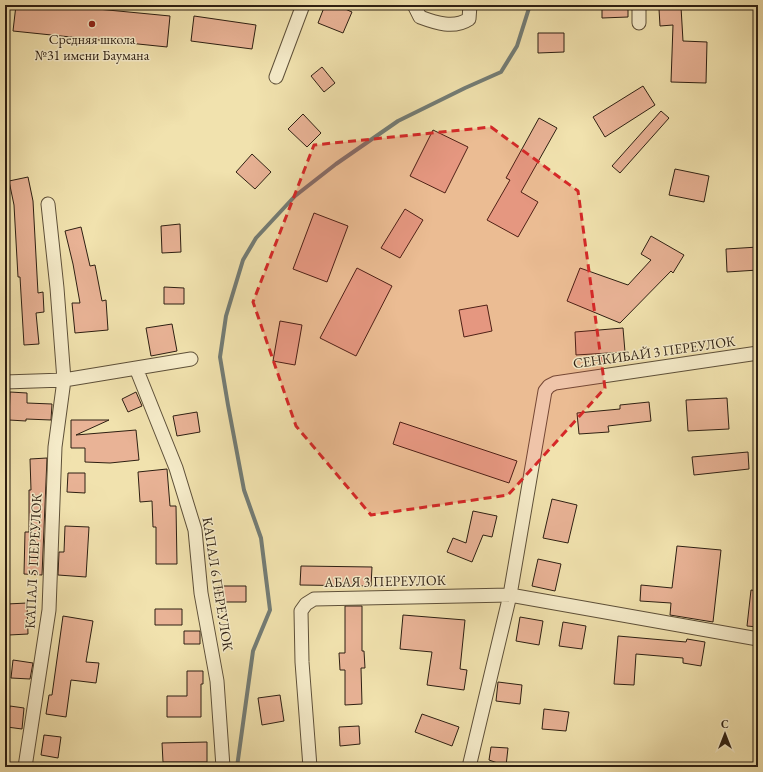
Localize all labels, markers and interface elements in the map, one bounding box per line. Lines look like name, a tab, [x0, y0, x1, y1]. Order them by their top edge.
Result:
marker: Средняя школа №31 имени Баумана	[87, 19, 97, 29]
place label: Средняя школа №31 имени Баумана	[35, 30, 150, 64]
street label: СЕНКИБАЙ 3 ПЕРЕУЛОК	[572, 332, 737, 372]
street label: КАПАЛ 5 ПЕРЕУЛОК	[20, 492, 46, 629]
street label: КАПАЛ 6 ПЕРЕУЛОК	[199, 516, 238, 653]
street label: АБАЯ 3 ПЕРЕУЛОК	[323, 571, 447, 591]
north arrow	[705, 714, 745, 754]
text: С	[721, 717, 729, 731]

